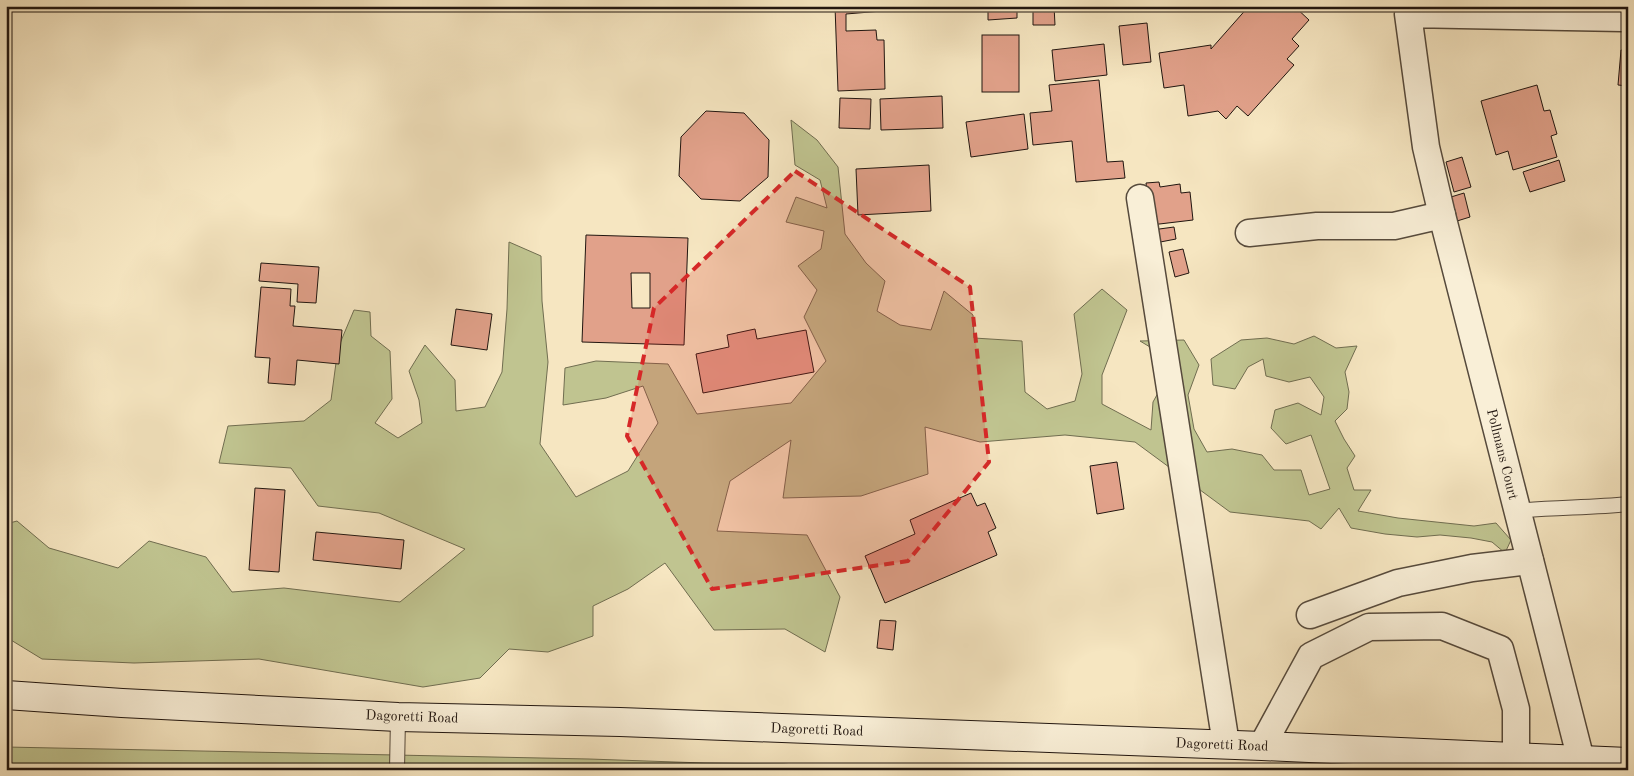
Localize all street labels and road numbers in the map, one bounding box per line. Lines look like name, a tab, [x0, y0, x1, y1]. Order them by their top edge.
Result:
street label: Pollmans Court	[1484, 407, 1520, 501]
street label: Dagoretti Road	[365, 708, 459, 726]
street label: Dagoretti Road	[770, 721, 864, 739]
street label: Dagoretti Road	[1175, 736, 1269, 754]

